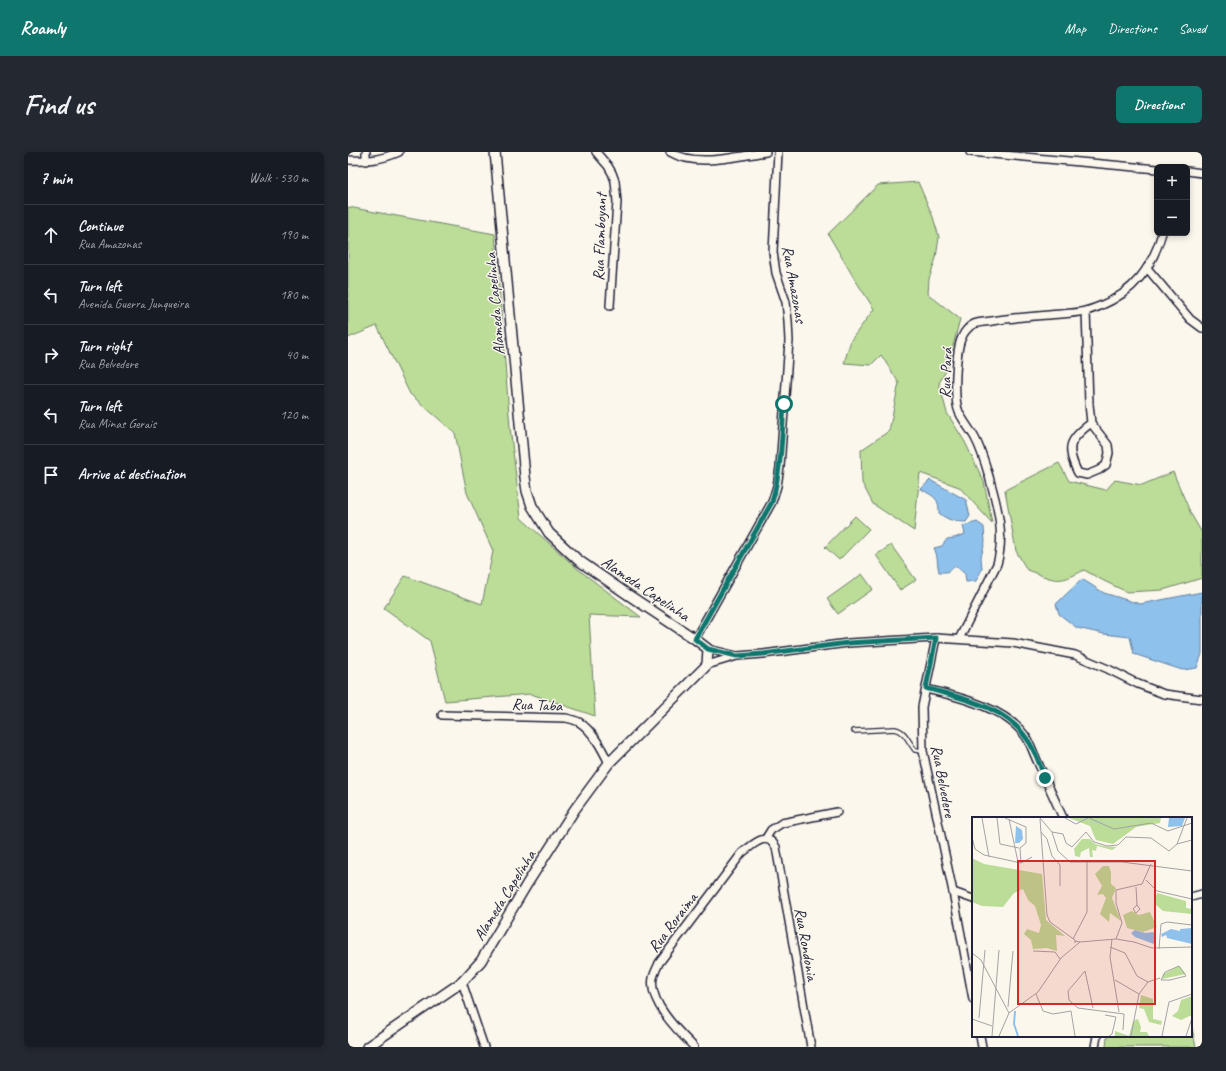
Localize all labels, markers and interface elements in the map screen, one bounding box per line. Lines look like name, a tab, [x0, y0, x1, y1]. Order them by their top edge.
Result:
text: Roamly	[20, 16, 66, 40]
text: Map	[1065, 20, 1086, 37]
text: Directions	[1108, 20, 1157, 37]
text: Saved	[1179, 20, 1206, 37]
button: Directions	[1116, 86, 1202, 123]
text: Find us	[24, 87, 94, 122]
map controls	[1154, 164, 1190, 236]
button: +	[1154, 164, 1190, 200]
text: 7 min	[40, 168, 73, 189]
text: Walk · 530 m	[249, 170, 308, 186]
street label: Rua Flamboyant	[588, 190, 612, 281]
button: −	[1154, 200, 1190, 236]
text: Continue	[78, 217, 123, 236]
icon: ahead	[40, 224, 62, 246]
text: 190 m	[280, 227, 308, 243]
text: Rua Amazonas	[78, 236, 141, 252]
street label: Rua Amazonas	[777, 244, 811, 326]
street label: Alameda Capelinha	[480, 251, 509, 356]
text: Turn left	[78, 277, 121, 296]
icon: left	[40, 284, 62, 306]
text: 180 m	[280, 287, 308, 303]
text: Avenida Guerra Junqueira	[78, 296, 189, 312]
text: Turn right	[78, 337, 131, 356]
icon: right	[40, 344, 62, 366]
street label: Rua Pará	[935, 346, 957, 399]
text: 40 m	[286, 347, 308, 363]
text: Rua Belvedere	[78, 356, 138, 372]
route start	[775, 395, 793, 413]
text: Turn left	[78, 397, 121, 416]
icon: left	[40, 404, 62, 426]
text: 120 m	[280, 407, 308, 423]
text: Rua Minas Gerais	[78, 416, 156, 432]
icon: arrive	[40, 464, 62, 486]
text: Arrive at destination	[78, 465, 185, 484]
street label: Alameda Capelinha	[597, 552, 694, 626]
street label: Rua Taba	[511, 694, 564, 716]
street label: Rua Belvedere	[926, 743, 960, 821]
route end	[1036, 769, 1054, 787]
inset map	[972, 817, 1192, 1037]
street label: Alameda Capelinha	[469, 846, 541, 944]
street label: Rua Roraima	[644, 888, 703, 957]
street label: Rua Rondonia	[790, 906, 823, 984]

